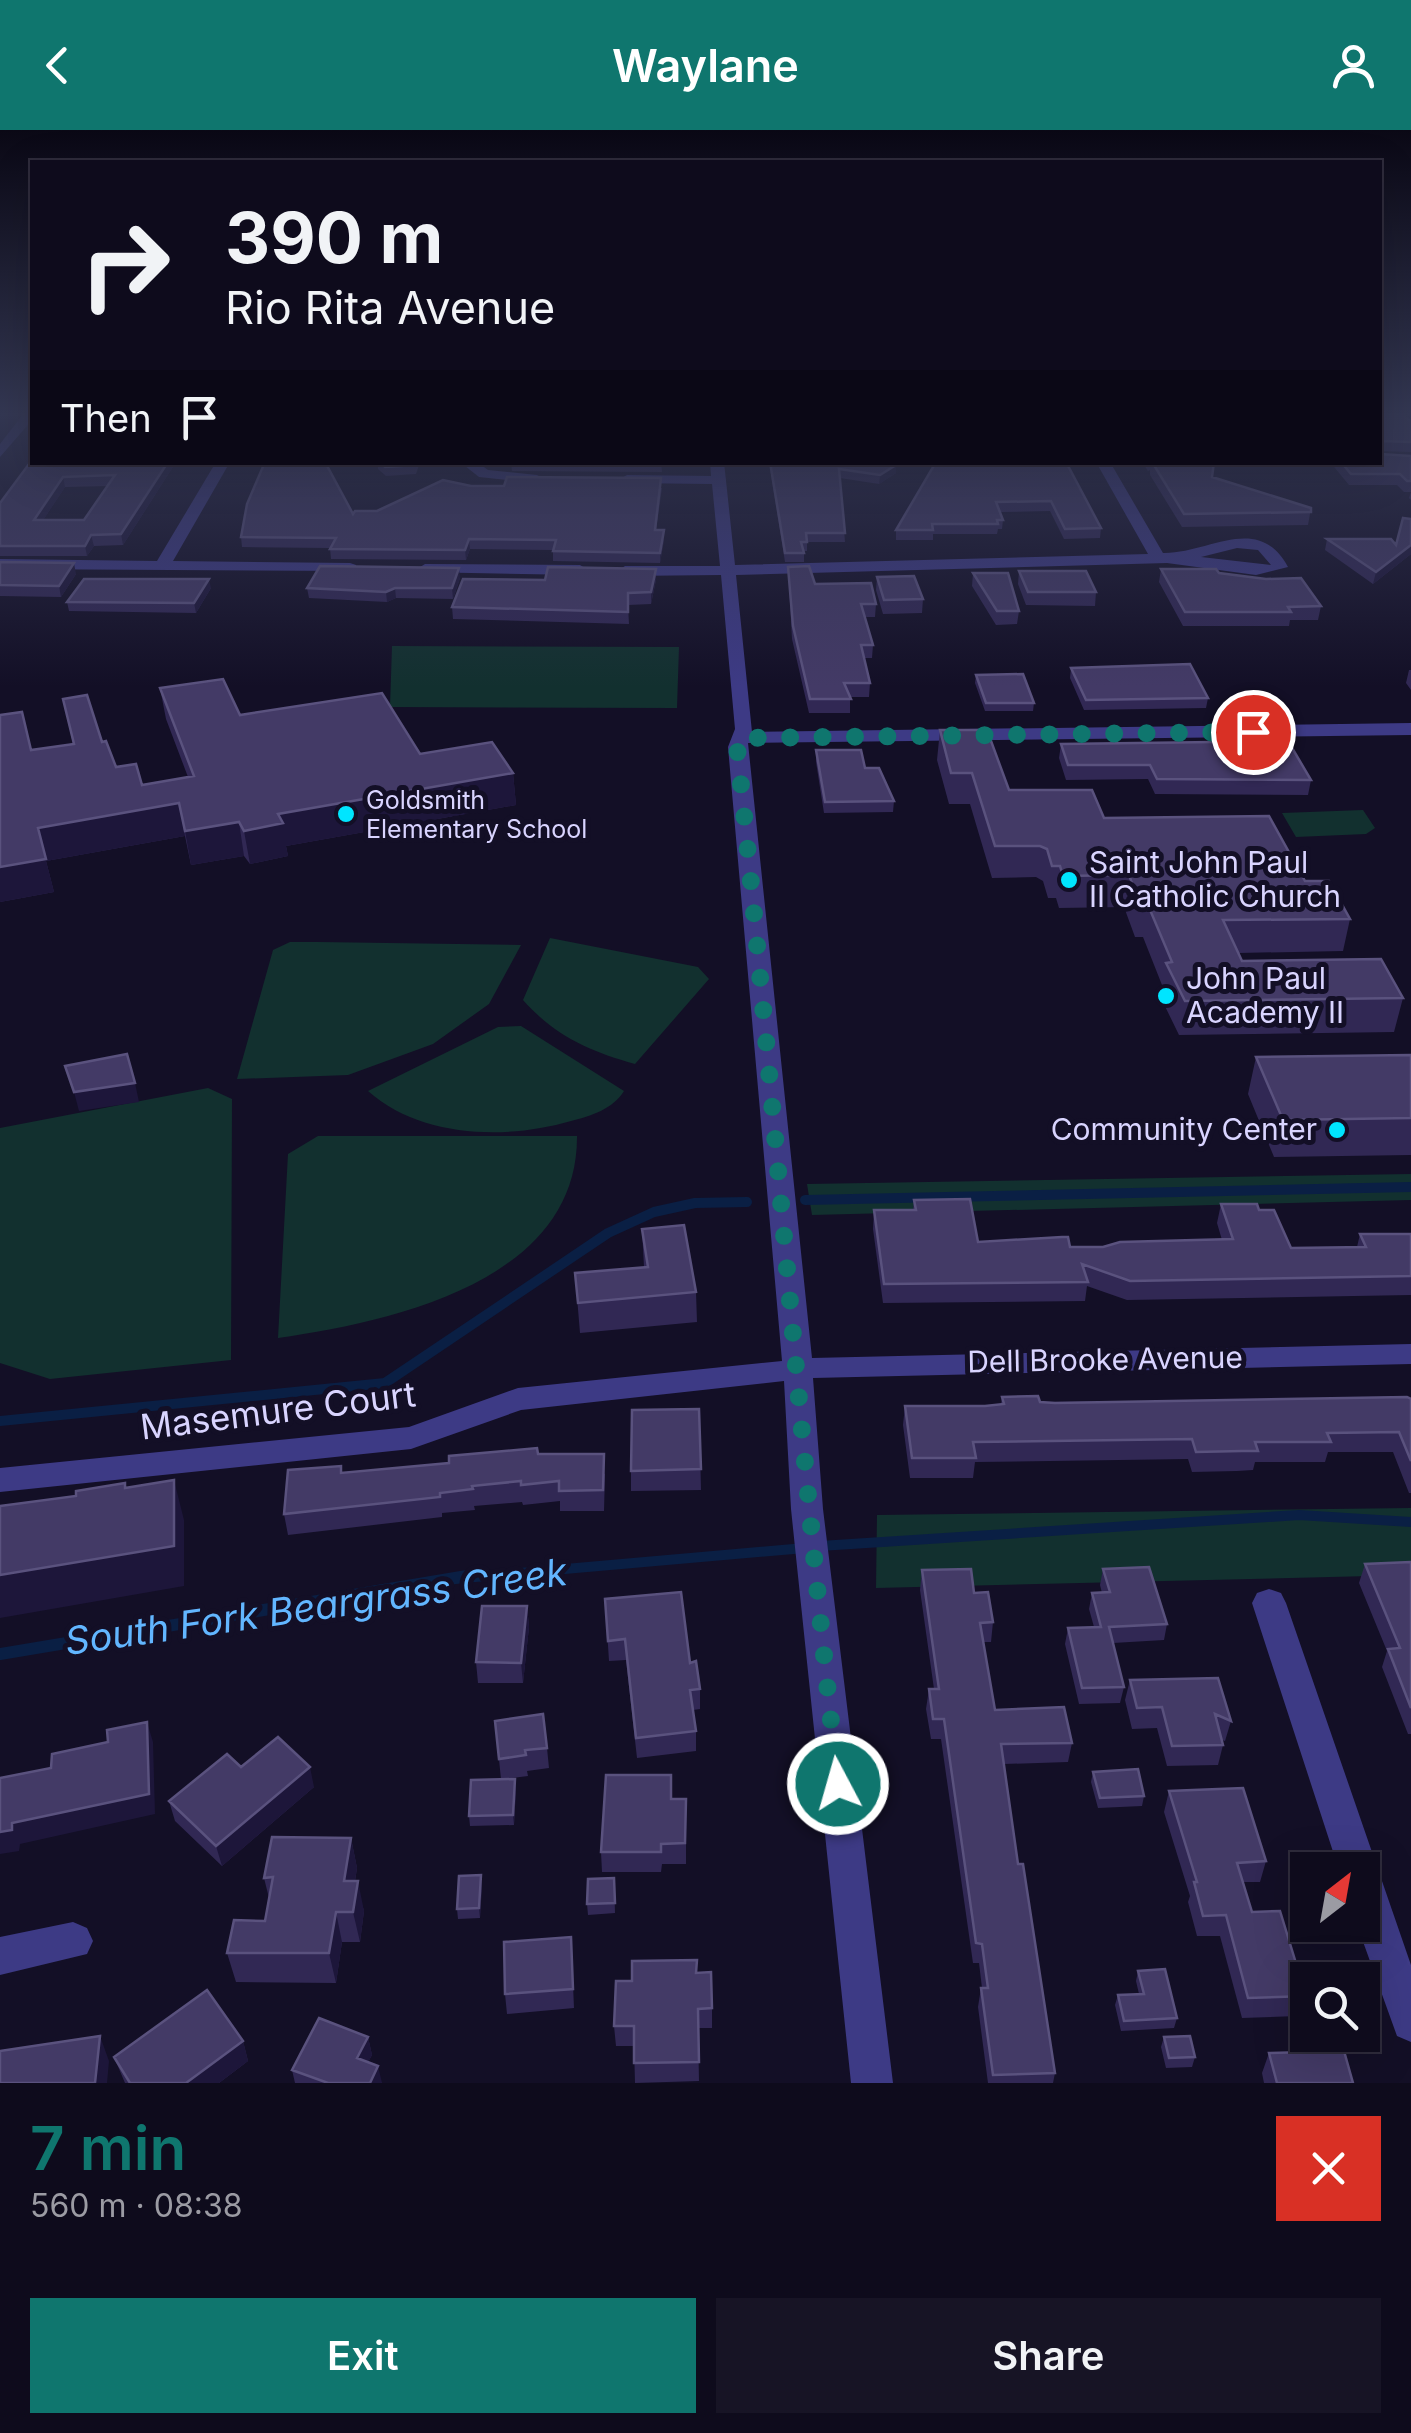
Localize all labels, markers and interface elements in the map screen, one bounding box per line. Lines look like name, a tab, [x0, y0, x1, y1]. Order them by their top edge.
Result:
icon: back	[30, 38, 85, 93]
text: Waylane	[612, 38, 799, 93]
icon: person	[1326, 38, 1381, 93]
text: 390 m	[225, 195, 443, 280]
icon: right	[60, 200, 190, 330]
text: Rio Rita Avenue	[225, 280, 555, 335]
icon: arrive	[172, 390, 227, 445]
text: Then	[60, 395, 152, 441]
pin	[1211, 690, 1296, 775]
icon: arrive	[1226, 705, 1281, 760]
place label: Goldsmith Elementary School	[366, 785, 587, 844]
marker: Goldsmith Elementary School	[335, 803, 357, 825]
place label: Saint John Paul II Catholic Church	[1089, 844, 1341, 914]
marker: Saint John Paul II Catholic Church	[1058, 869, 1080, 891]
place label: John Paul Academy II	[1186, 960, 1344, 1030]
marker: John Paul Academy II	[1155, 985, 1177, 1007]
place label: Community Center	[1051, 1111, 1317, 1147]
marker: Community Center	[1326, 1119, 1348, 1141]
street label: Dell Brooke Avenue	[967, 1339, 1243, 1379]
street label: Masemure Court	[138, 1372, 418, 1448]
water label: South Fork Beargrass Creek	[62, 1548, 571, 1664]
position arrow	[786, 1732, 890, 1836]
north arrow	[1290, 1852, 1380, 1942]
map controls	[1290, 1852, 1380, 2052]
button: search	[1290, 1962, 1380, 2052]
text: 7 min	[30, 2112, 186, 2184]
button: close	[1276, 2116, 1381, 2221]
text: 560 m · 08:38	[30, 2186, 243, 2225]
button: Exit	[30, 2298, 696, 2413]
button: Share	[716, 2298, 1381, 2413]

